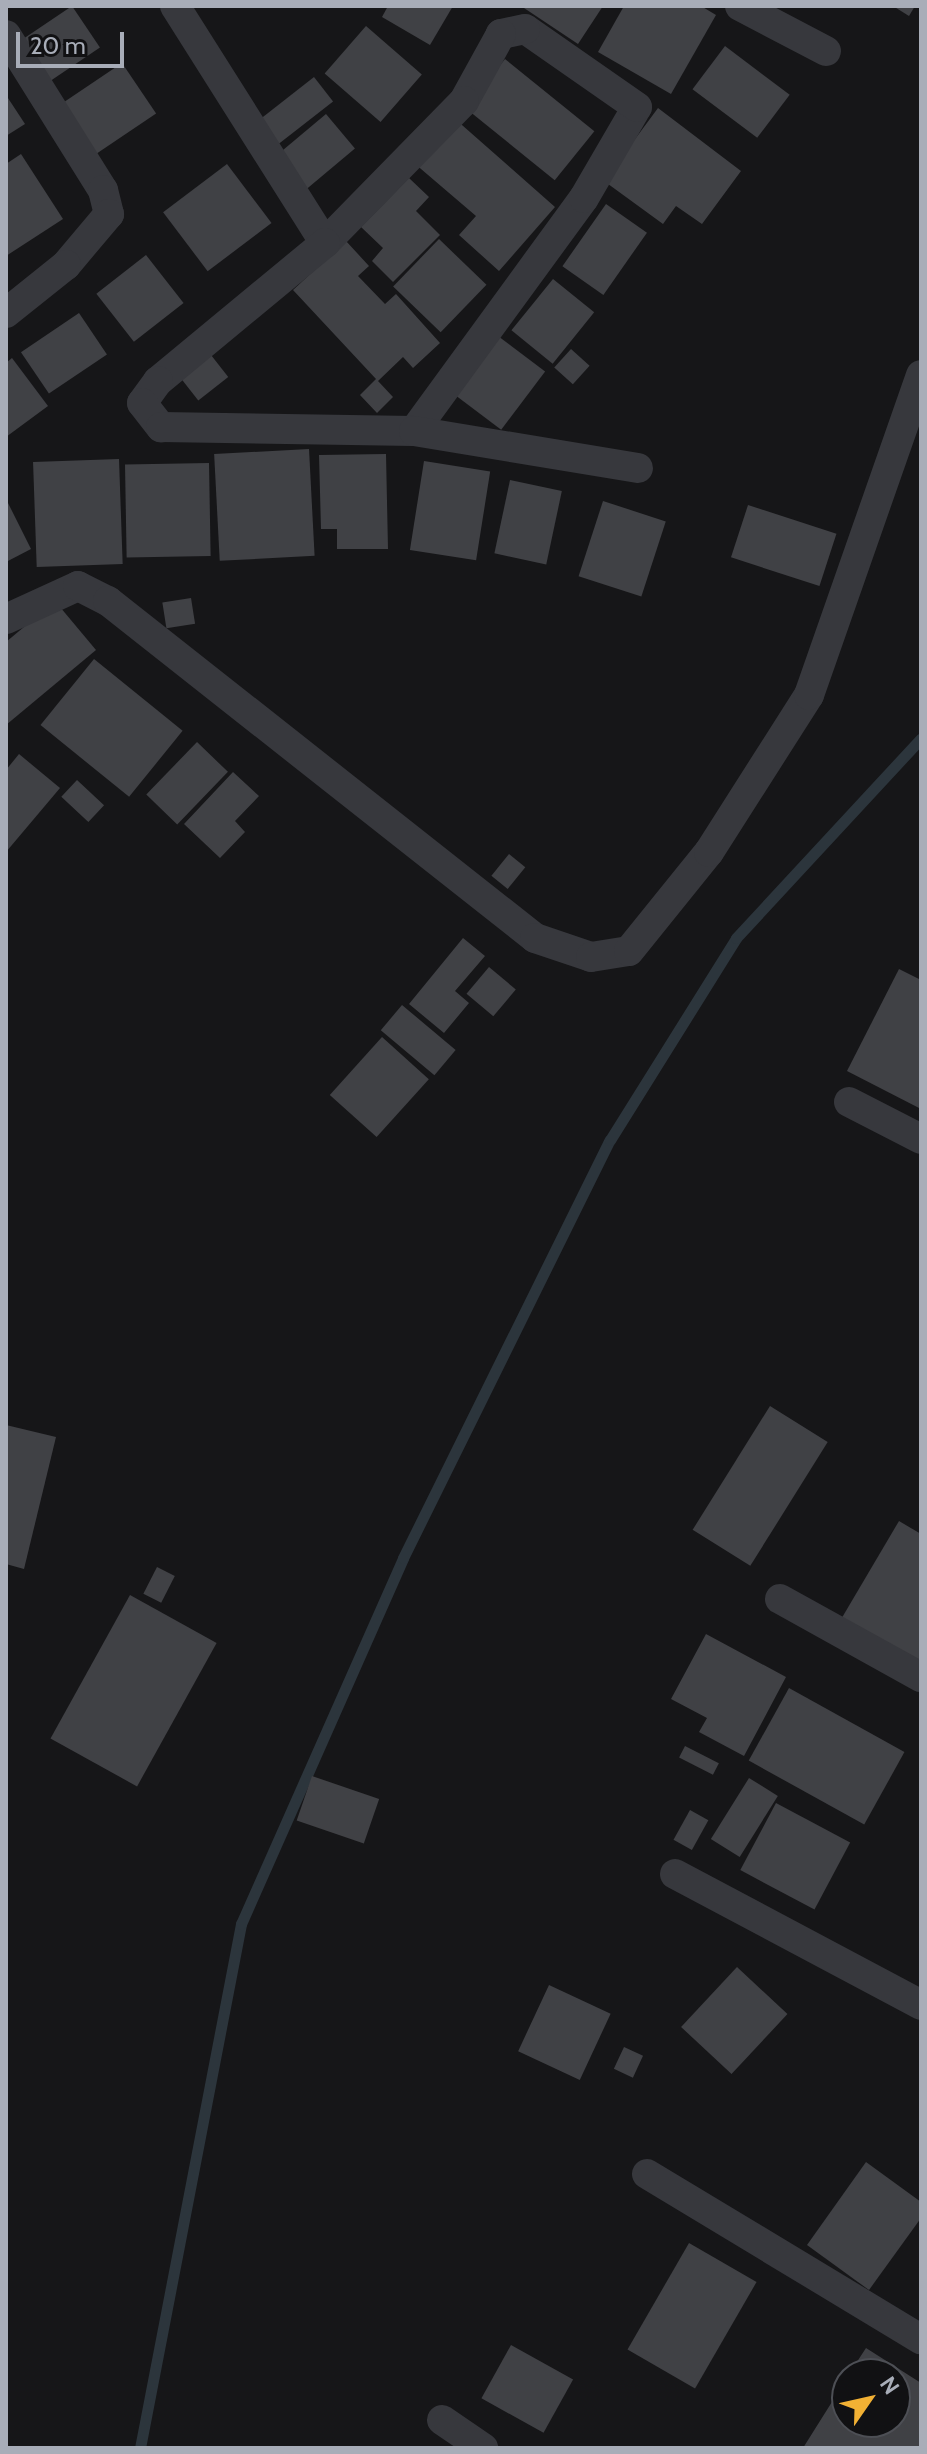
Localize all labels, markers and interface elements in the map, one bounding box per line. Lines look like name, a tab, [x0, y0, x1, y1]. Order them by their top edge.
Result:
scale bar	[20, 16, 128, 66]
text: 20 m	[30, 31, 86, 60]
north arrow	[831, 2358, 911, 2438]
text: N	[874, 2371, 905, 2399]

